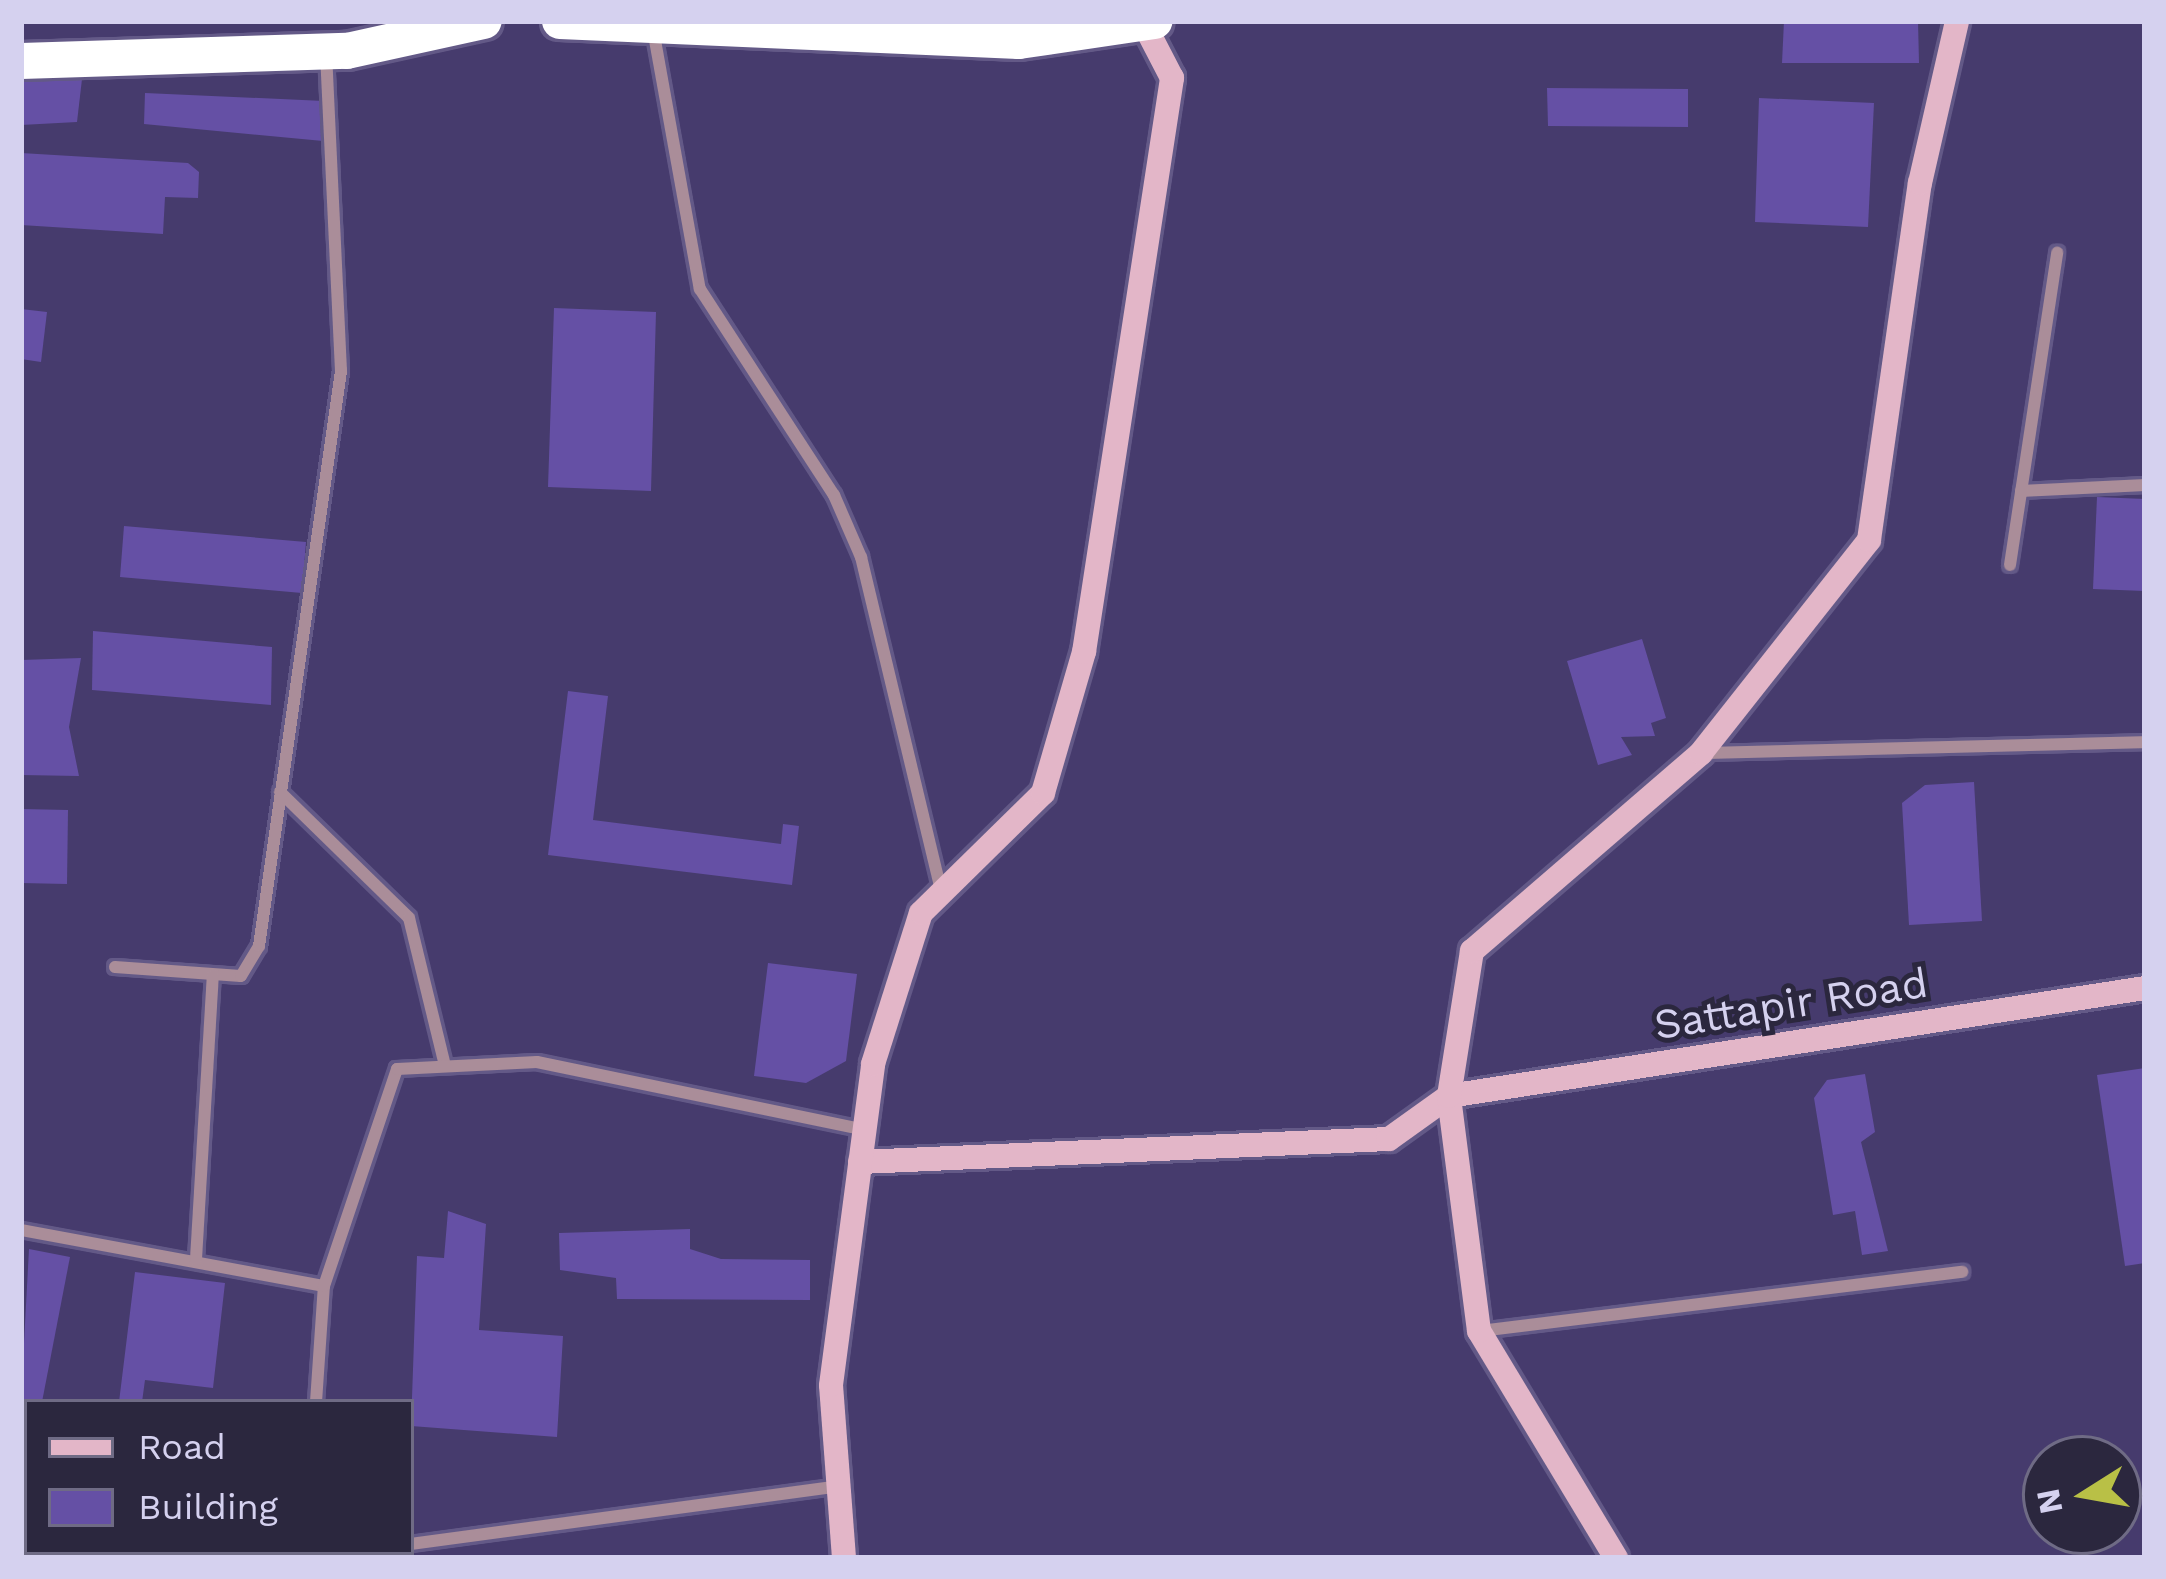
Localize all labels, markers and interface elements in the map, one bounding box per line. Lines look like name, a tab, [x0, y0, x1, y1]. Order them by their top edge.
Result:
street label: Sattapir Road	[1650, 957, 1932, 1051]
legend	[24, 1399, 414, 1555]
text: Road	[138, 1426, 226, 1468]
north arrow	[2022, 1435, 2142, 1555]
text: Building	[138, 1486, 278, 1528]
text: N	[2028, 1486, 2071, 1517]

